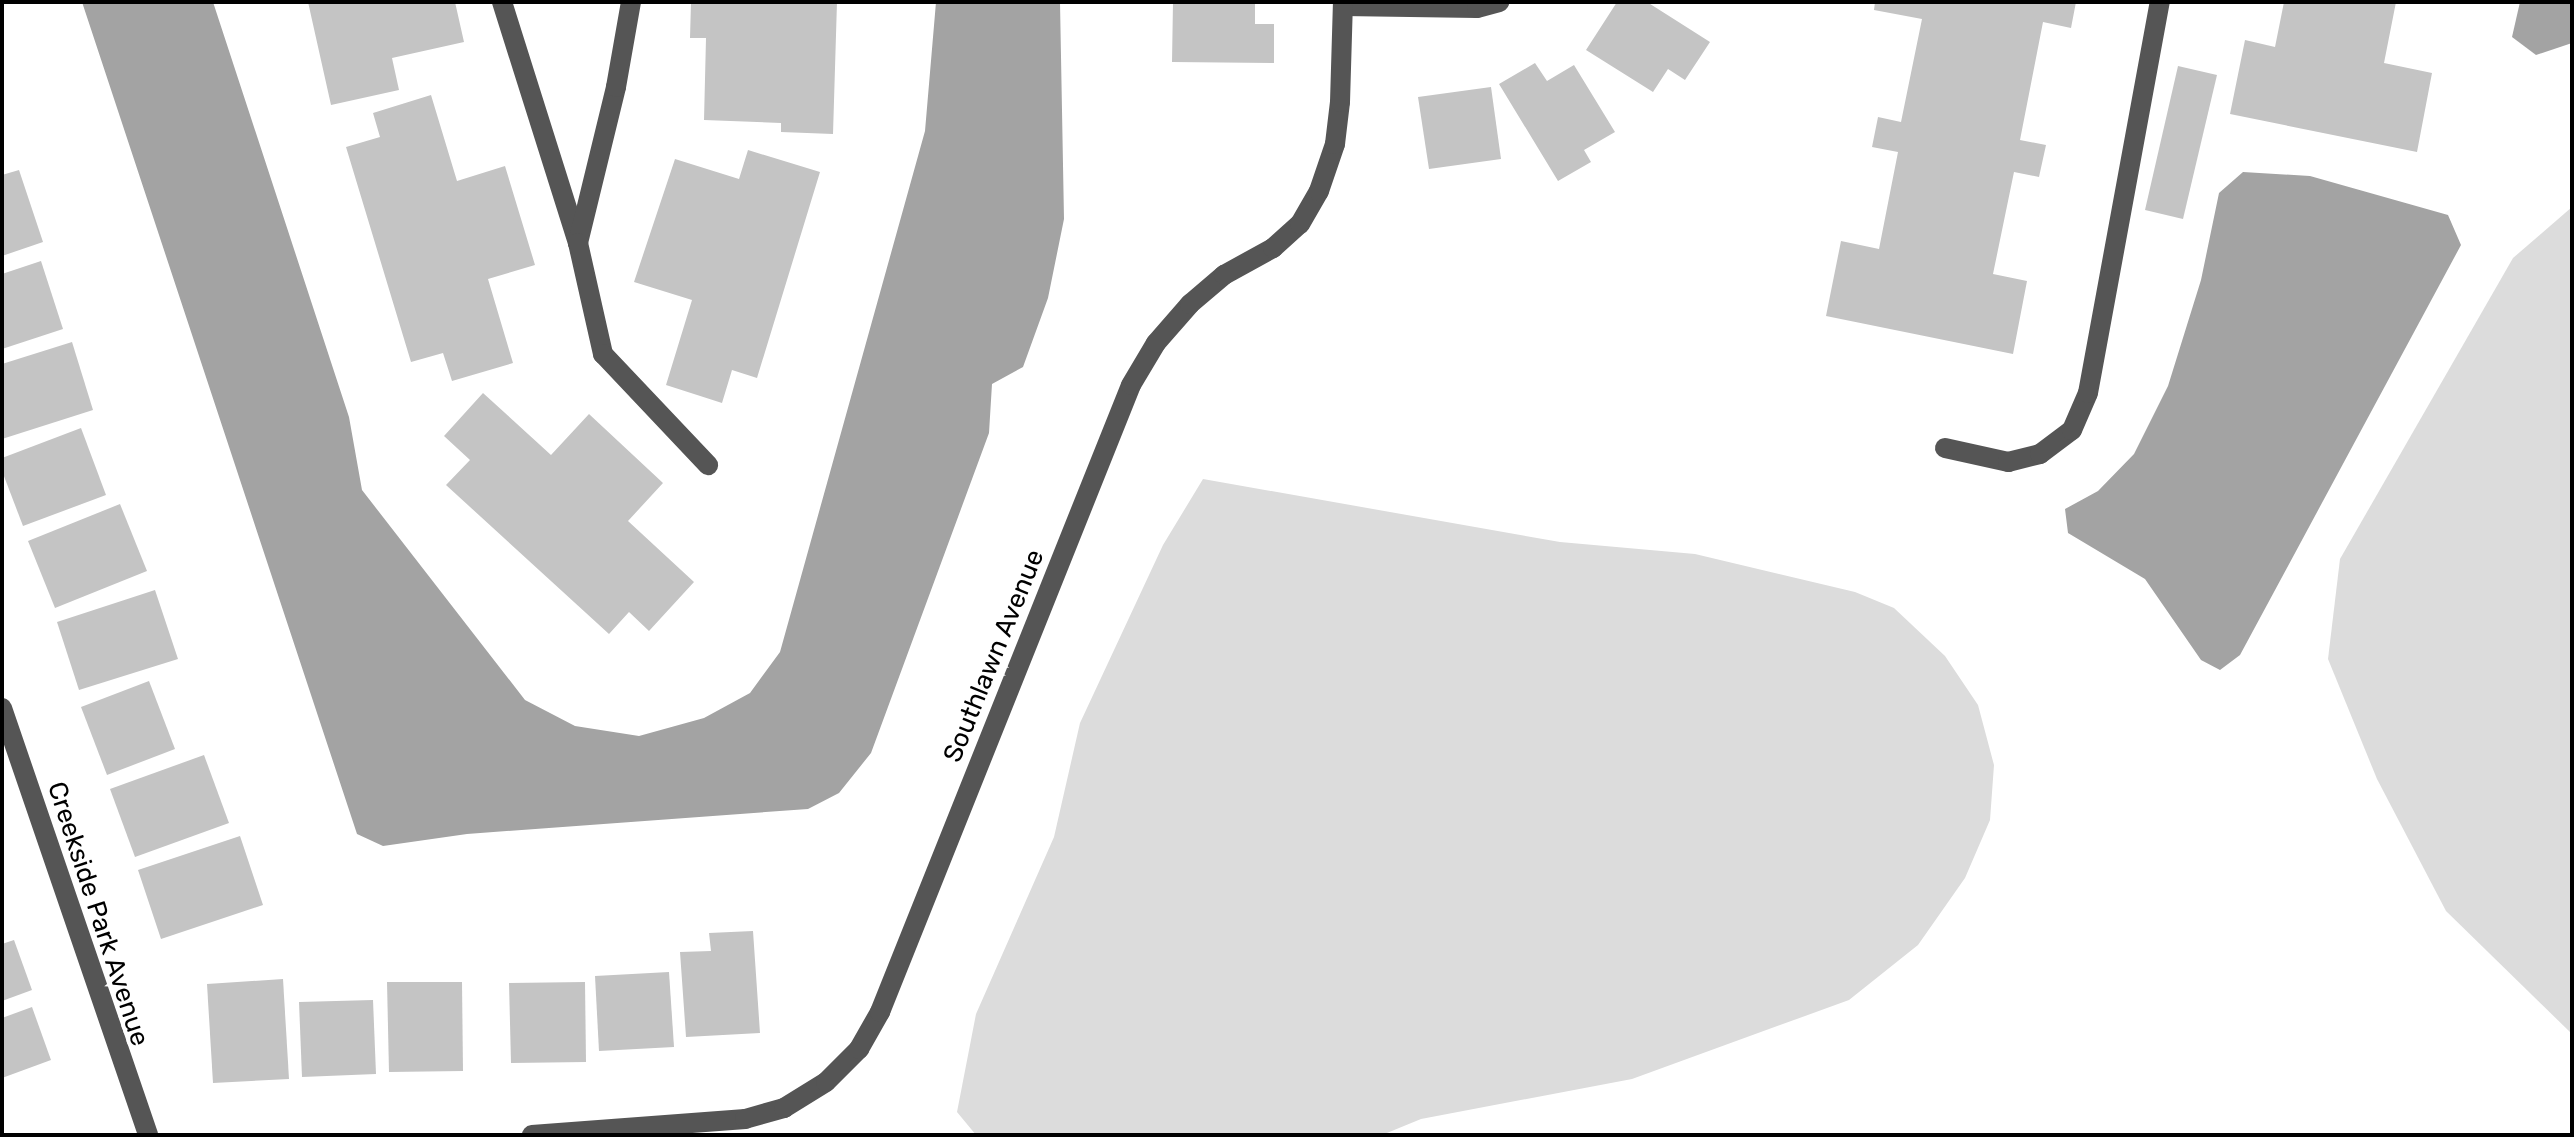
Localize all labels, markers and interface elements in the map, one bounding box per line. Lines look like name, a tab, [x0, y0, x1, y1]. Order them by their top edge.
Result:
street label: Southlawn Avenue	[937, 545, 1051, 767]
street label: Creekside Park Avenue	[40, 778, 156, 1050]

